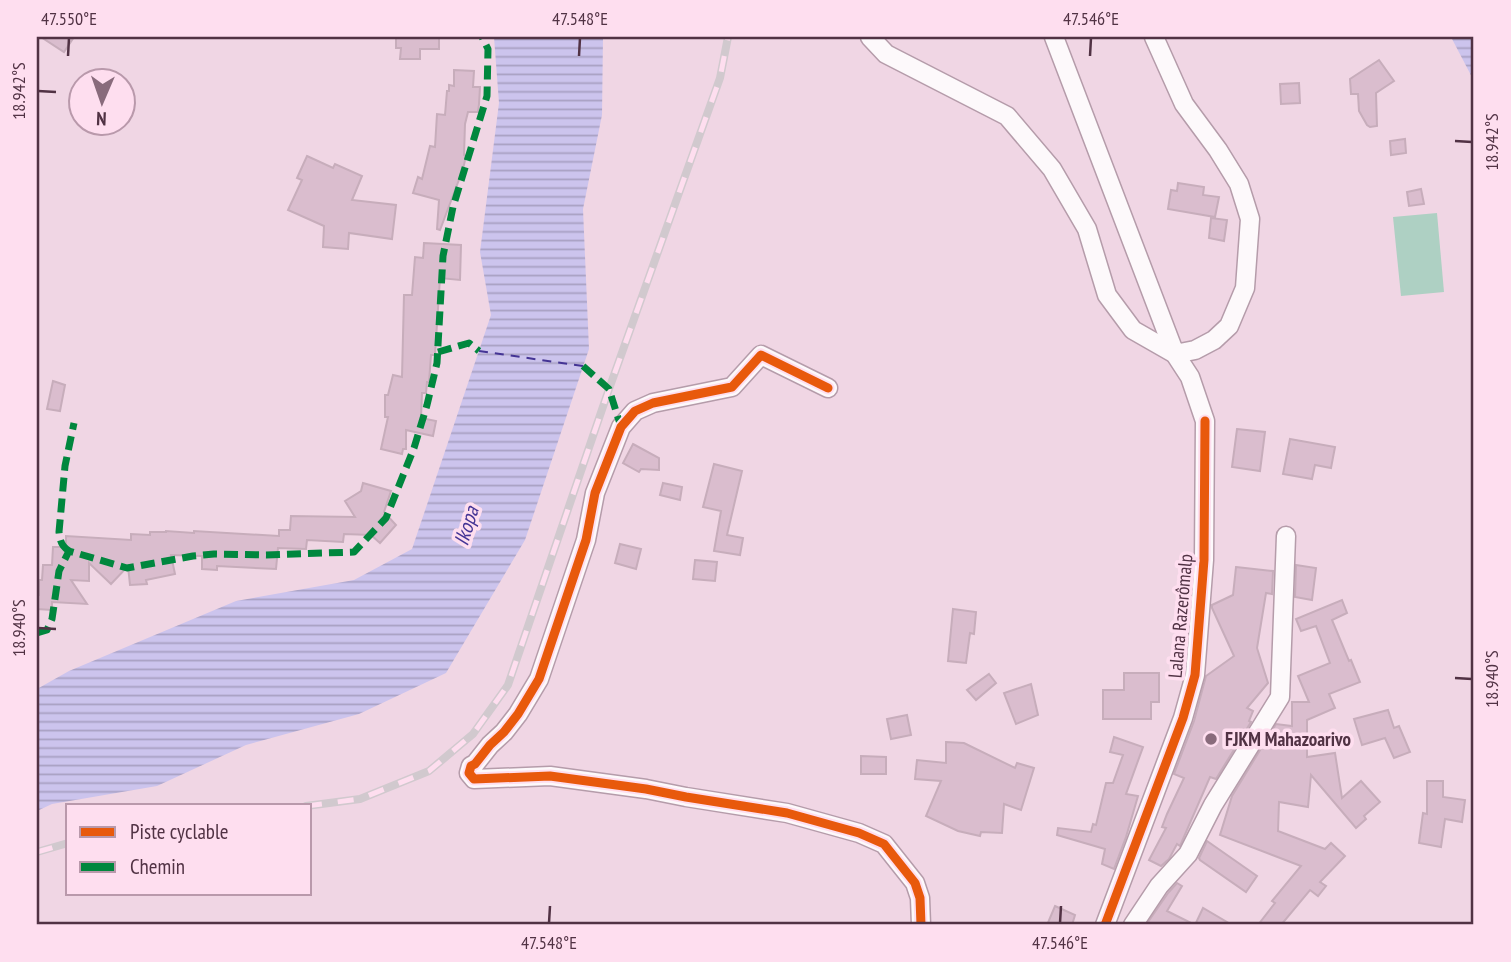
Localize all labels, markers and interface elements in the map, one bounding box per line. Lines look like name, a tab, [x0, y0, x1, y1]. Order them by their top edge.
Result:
text: 47.550°E	[41, 7, 97, 30]
text: 47.548°E	[552, 7, 608, 30]
text: 47.546°E	[1063, 7, 1119, 30]
text: 18.942°S	[7, 62, 30, 120]
north arrow	[66, 66, 136, 136]
text: N	[96, 107, 107, 131]
text: 18.942°S	[1480, 113, 1503, 171]
water label: Ikopa	[447, 502, 485, 549]
street label: Lalana Razerômalp	[1163, 553, 1197, 679]
text: 18.940°S	[7, 599, 30, 657]
text: 18.940°S	[1480, 650, 1503, 708]
place label: FJKM Mahazoarivo	[1225, 727, 1351, 751]
marker: FJKM Mahazoarivo	[1203, 731, 1219, 747]
legend	[66, 804, 312, 895]
text: Piste cyclable	[130, 818, 228, 845]
text: Chemin	[130, 853, 185, 880]
text: 47.548°E	[521, 931, 577, 954]
text: 47.546°E	[1032, 931, 1088, 954]

